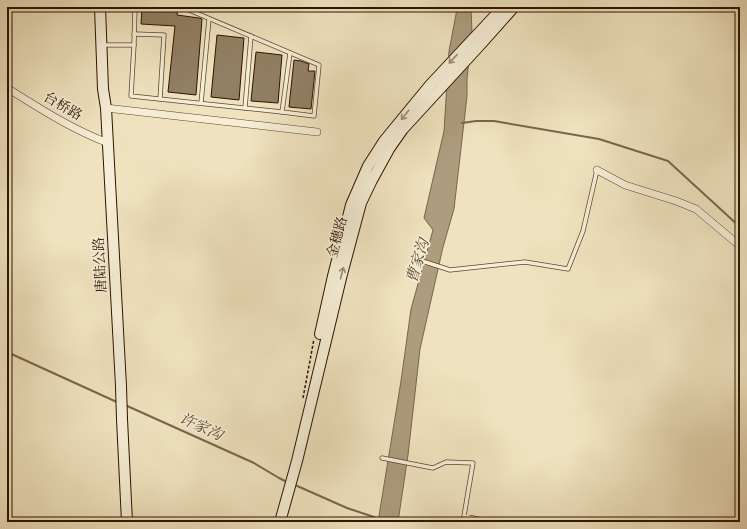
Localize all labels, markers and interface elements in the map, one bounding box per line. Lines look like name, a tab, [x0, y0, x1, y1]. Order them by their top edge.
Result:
one-way arrow	[449, 54, 458, 64]
street label: 台桥路	[41, 88, 85, 124]
one-way arrow	[401, 109, 409, 120]
street label: 金穗路	[323, 215, 351, 259]
water label: 曹家沟	[403, 235, 434, 285]
street label: 唐陆公路	[90, 237, 110, 293]
one-way arrow	[339, 267, 346, 280]
water label: 许家沟	[177, 409, 227, 446]

